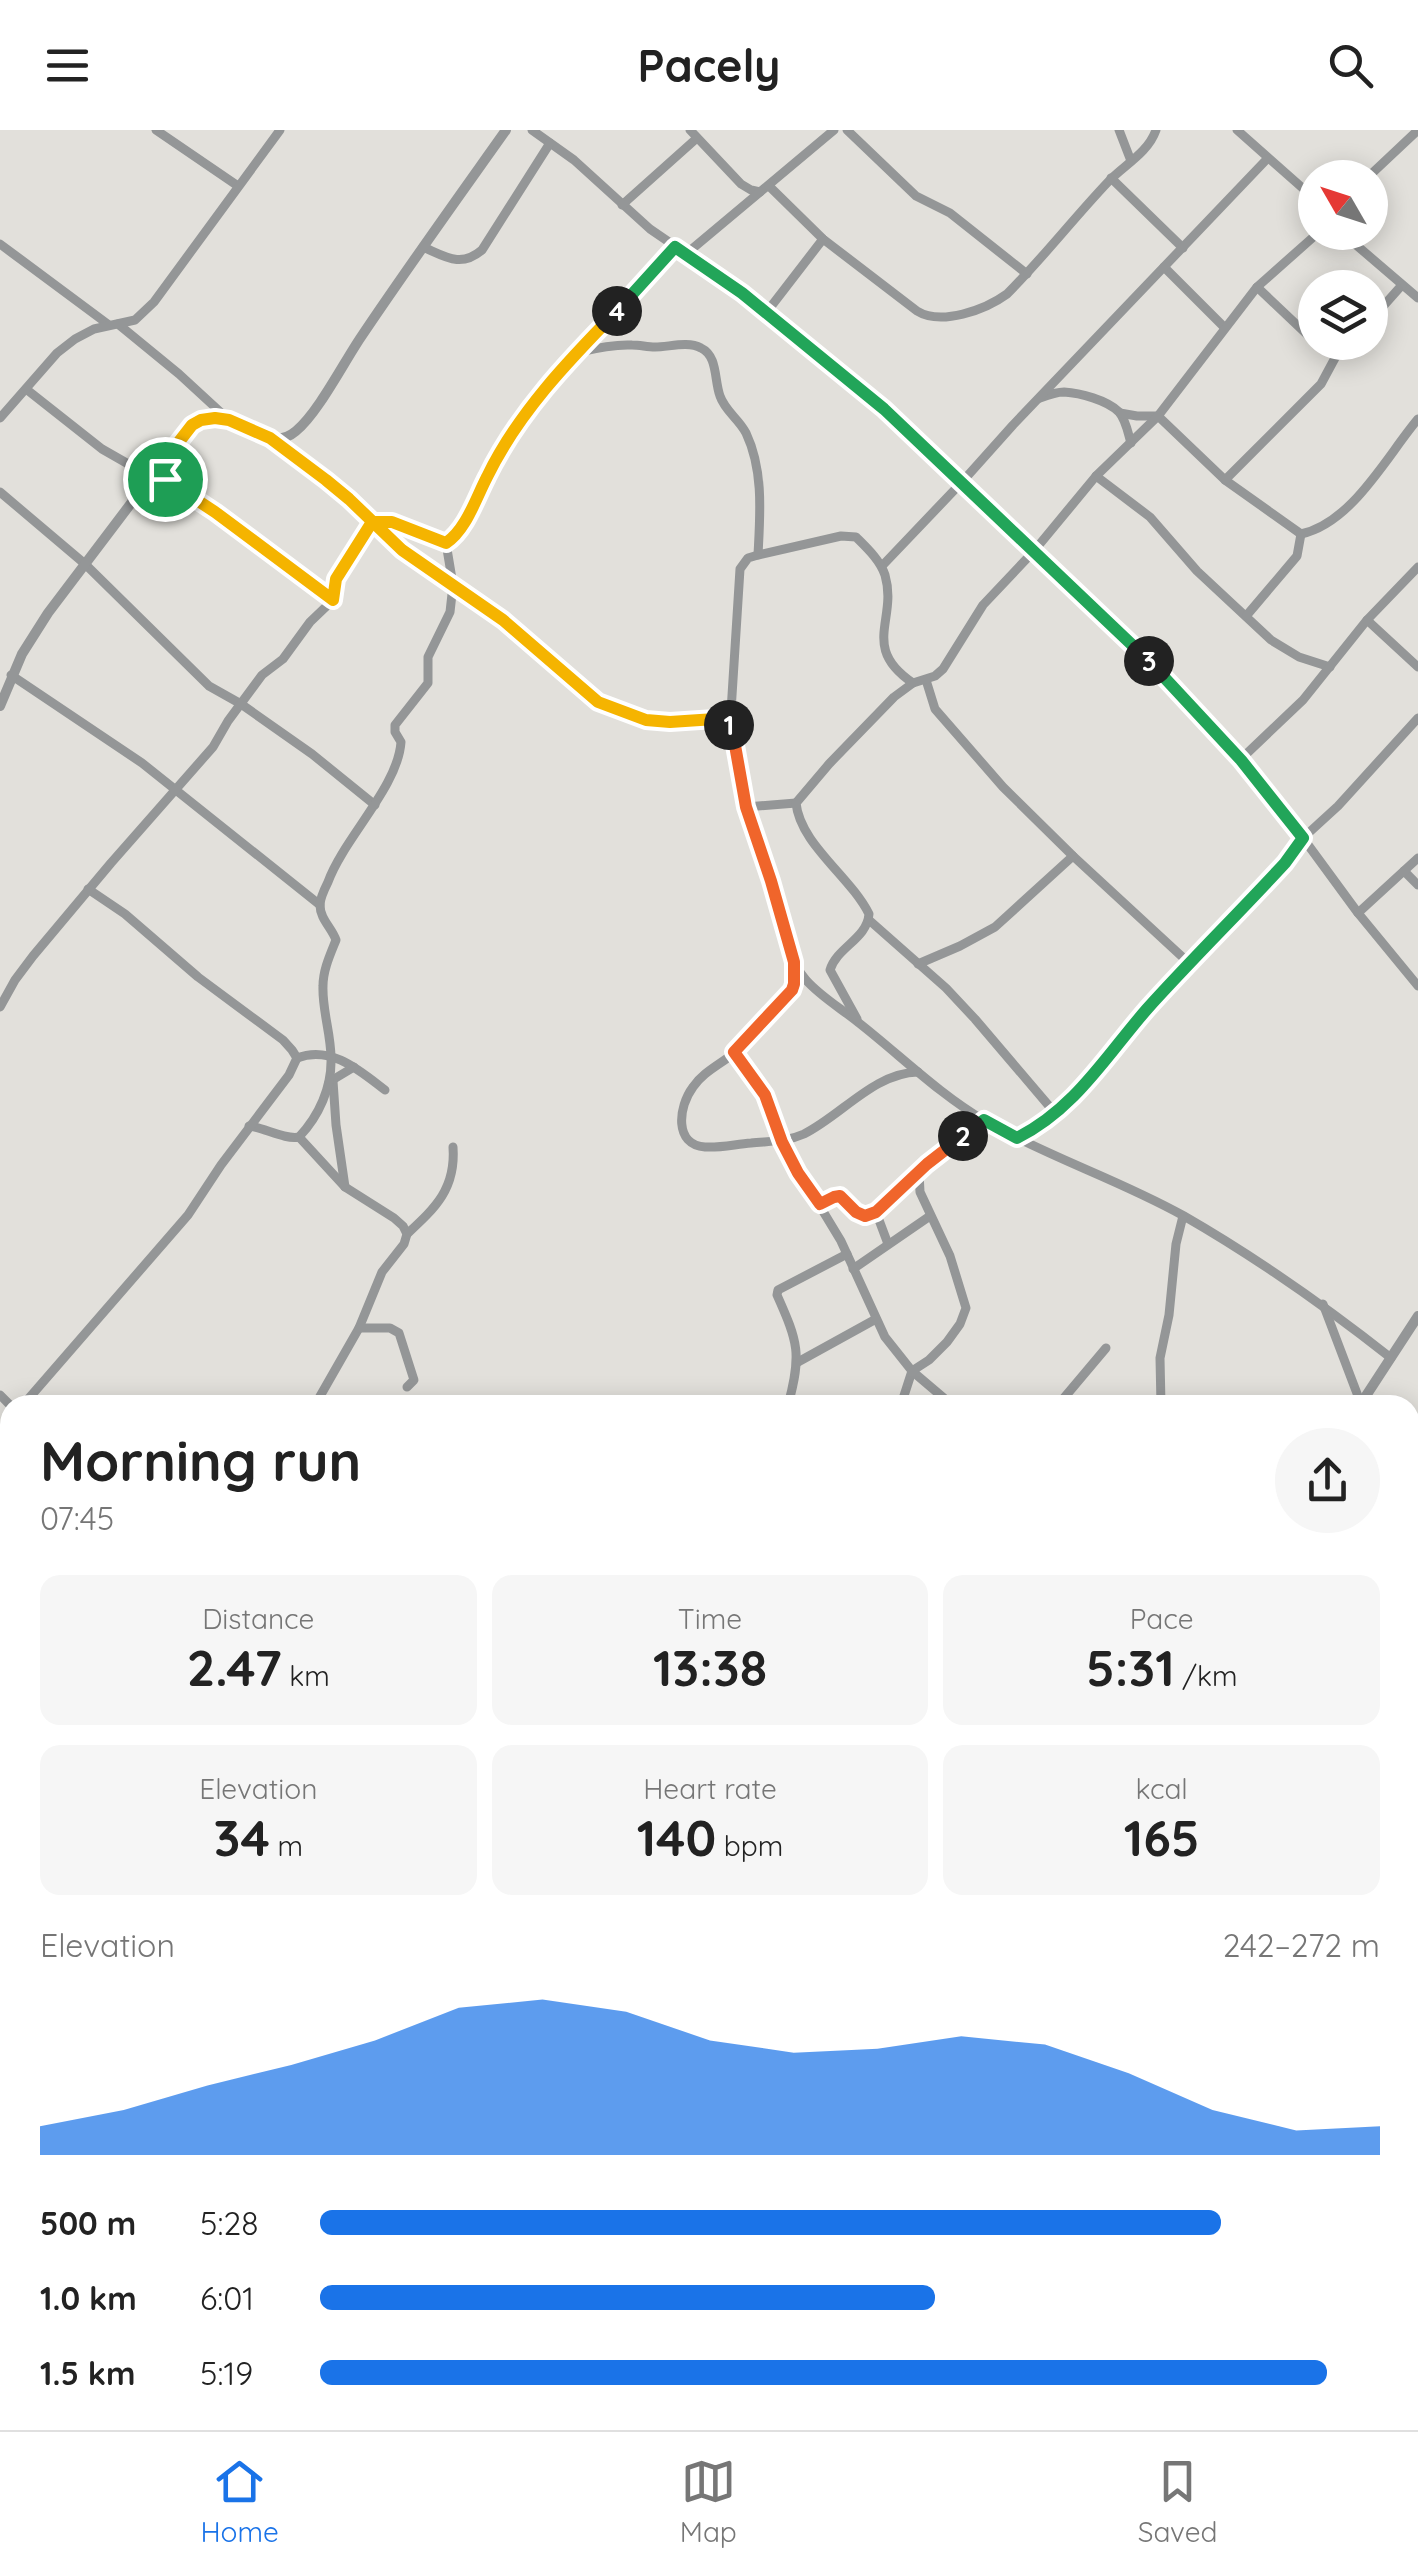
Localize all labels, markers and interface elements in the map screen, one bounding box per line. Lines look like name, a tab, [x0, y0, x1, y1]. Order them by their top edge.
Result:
text: Pacely	[637, 37, 781, 93]
icon: menu	[40, 38, 95, 93]
icon: search	[1323, 38, 1378, 93]
north arrow	[1298, 160, 1388, 250]
map controls	[1298, 160, 1388, 360]
button: layers	[1298, 270, 1388, 360]
pin: 4	[592, 286, 642, 336]
text: 4	[609, 293, 625, 328]
pin	[123, 437, 208, 522]
icon: arrive	[138, 452, 193, 507]
pin: 3	[1124, 636, 1174, 686]
text: 3	[1141, 643, 1157, 678]
pin: 1	[704, 700, 754, 750]
text: 1	[724, 707, 734, 742]
pin: 2	[938, 1111, 988, 1161]
text: 2	[955, 1118, 971, 1153]
text: Morning run	[40, 1426, 361, 1495]
button: share	[1275, 1428, 1380, 1533]
text: 07:45	[40, 1498, 114, 1538]
text: Distance	[202, 1601, 314, 1636]
text: Time	[678, 1601, 742, 1636]
text: Pace	[1130, 1601, 1194, 1636]
text: 2.47	[187, 1636, 282, 1699]
text: 13:38	[653, 1636, 767, 1699]
text: 5:31	[1086, 1636, 1175, 1699]
text: km	[282, 1658, 330, 1693]
text: /km	[1175, 1658, 1237, 1693]
text: Elevation	[199, 1771, 317, 1806]
text: Heart rate	[643, 1771, 777, 1806]
text: kcal	[1136, 1771, 1188, 1806]
text: 34	[214, 1806, 270, 1869]
text: 140	[637, 1806, 716, 1869]
text: 165	[1124, 1806, 1200, 1869]
text: m	[270, 1828, 303, 1863]
text: bpm	[716, 1828, 783, 1863]
text: Elevation	[40, 1925, 175, 1965]
text: 242–272 m	[1223, 1925, 1380, 1965]
text: 500 m	[40, 2203, 136, 2243]
text: 5:28	[200, 2203, 258, 2243]
text: 1.0 km	[40, 2278, 137, 2318]
text: 6:01	[200, 2278, 254, 2318]
text: 1.5 km	[40, 2353, 136, 2393]
text: 5:19	[200, 2353, 253, 2393]
tab: Home	[200, 2454, 279, 2549]
tab: Map	[680, 2454, 737, 2549]
tab: Saved	[1138, 2454, 1218, 2549]

